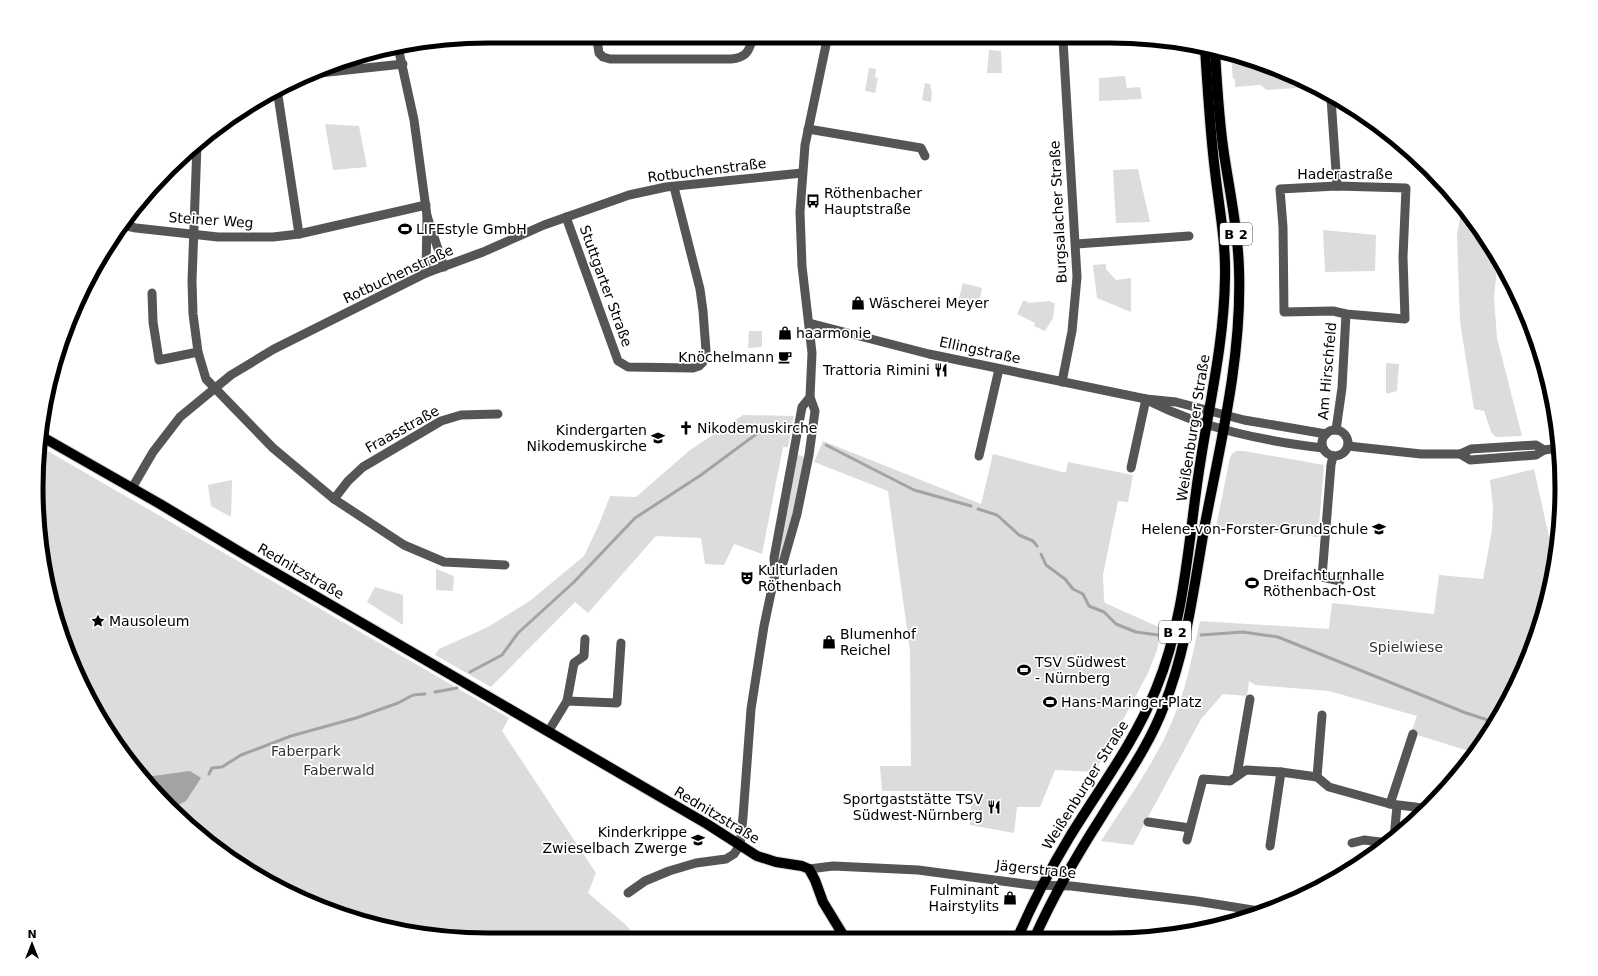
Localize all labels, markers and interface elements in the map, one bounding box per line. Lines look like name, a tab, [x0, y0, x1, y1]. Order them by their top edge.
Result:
street label: Burgsalacher Straße	[1046, 140, 1070, 284]
street label: Rotbuchenstraße	[647, 155, 767, 185]
street label: Haderastraße	[1297, 166, 1393, 182]
place label: Röthenbacher Hauptstraße	[824, 185, 922, 217]
bus stop icon: Röthenbacher Hauptstraße	[805, 193, 821, 209]
street label: Steiner Weg	[168, 209, 254, 231]
sports icon: LIFEstyle GmbH	[397, 221, 413, 237]
place label: LIFEstyle GmbH	[416, 221, 527, 237]
street label: Stuttgarter Straße	[577, 223, 635, 349]
road number: B 2	[1220, 223, 1252, 245]
street label: Rotbuchenstraße	[340, 241, 456, 307]
shop icon: Wäscherei Meyer	[850, 295, 866, 311]
place label: Wäscherei Meyer	[869, 295, 989, 311]
street label: Am Hirschfeld	[1315, 321, 1339, 421]
shop icon: haarmonie	[777, 325, 793, 341]
place label: haarmonie	[796, 325, 871, 341]
street label: Ellingstraße	[938, 334, 1022, 366]
place label: Knöchelmann	[678, 349, 774, 365]
cafe icon: Knöchelmann	[777, 349, 793, 365]
street label: Weißenburger Straße	[1173, 353, 1213, 503]
place label: Trattoria Rimini	[822, 362, 930, 378]
restaurant icon: Trattoria Rimini	[933, 362, 949, 378]
street label: Fraasstraße	[362, 402, 442, 456]
church icon: Nikodemuskirche	[678, 420, 694, 436]
place label: Nikodemuskirche	[697, 420, 817, 436]
place label: Kindergarten Nikodemuskirche	[527, 422, 647, 454]
school or university icon: Kindergarten Nikodemuskirche	[650, 430, 666, 446]
place label: Helene-von-Forster-Grundschule	[1141, 521, 1368, 537]
school or university icon: Helene-von-Forster-Grundschule	[1371, 521, 1387, 537]
street label: Rednitzstraße	[255, 540, 347, 602]
place label: Kulturladen Röthenbach	[758, 562, 842, 594]
place label: Dreifachturnhalle Röthenbach-Ost	[1263, 567, 1384, 599]
theatre icon: Kulturladen Röthenbach	[739, 570, 755, 586]
sports icon: Dreifachturnhalle Röthenbach-Ost	[1244, 575, 1260, 591]
place icon: Mausoleum	[90, 613, 106, 629]
place label: Mausoleum	[109, 613, 189, 629]
road number: B 2	[1159, 621, 1191, 643]
place label: Blumenhof Reichel	[840, 626, 917, 658]
shop icon: Blumenhof Reichel	[821, 634, 837, 650]
park label: Spielwiese	[1369, 639, 1443, 655]
place label: TSV Südwest - Nürnberg	[1034, 654, 1126, 686]
sports icon: TSV Südwest - Nürnberg	[1016, 662, 1032, 678]
sports icon: Hans-Maringer-Platz	[1042, 694, 1058, 710]
place label: Hans-Maringer-Platz	[1061, 694, 1202, 710]
street label: Weißenburger Straße	[1039, 718, 1131, 852]
park label: Faberpark	[271, 743, 342, 759]
park label: Faberwald	[303, 762, 375, 778]
street label: Rednitzstraße	[671, 783, 763, 847]
place label: Sportgaststätte TSV Südwest-Nürnberg	[843, 791, 983, 823]
restaurant icon: Sportgaststätte TSV Südwest-Nürnberg	[986, 799, 1002, 815]
place label: Kinderkrippe Zwieselbach Zwerge	[543, 824, 687, 856]
school or university icon: Kinderkrippe Zwieselbach Zwerge	[690, 832, 706, 848]
street label: Jägerstraße	[994, 857, 1077, 881]
place label: Fulminant Hairstylits	[929, 882, 999, 914]
shop icon: Fulminant Hairstylits	[1002, 890, 1018, 906]
north arrow	[12, 924, 52, 964]
text: N	[27, 928, 37, 941]

